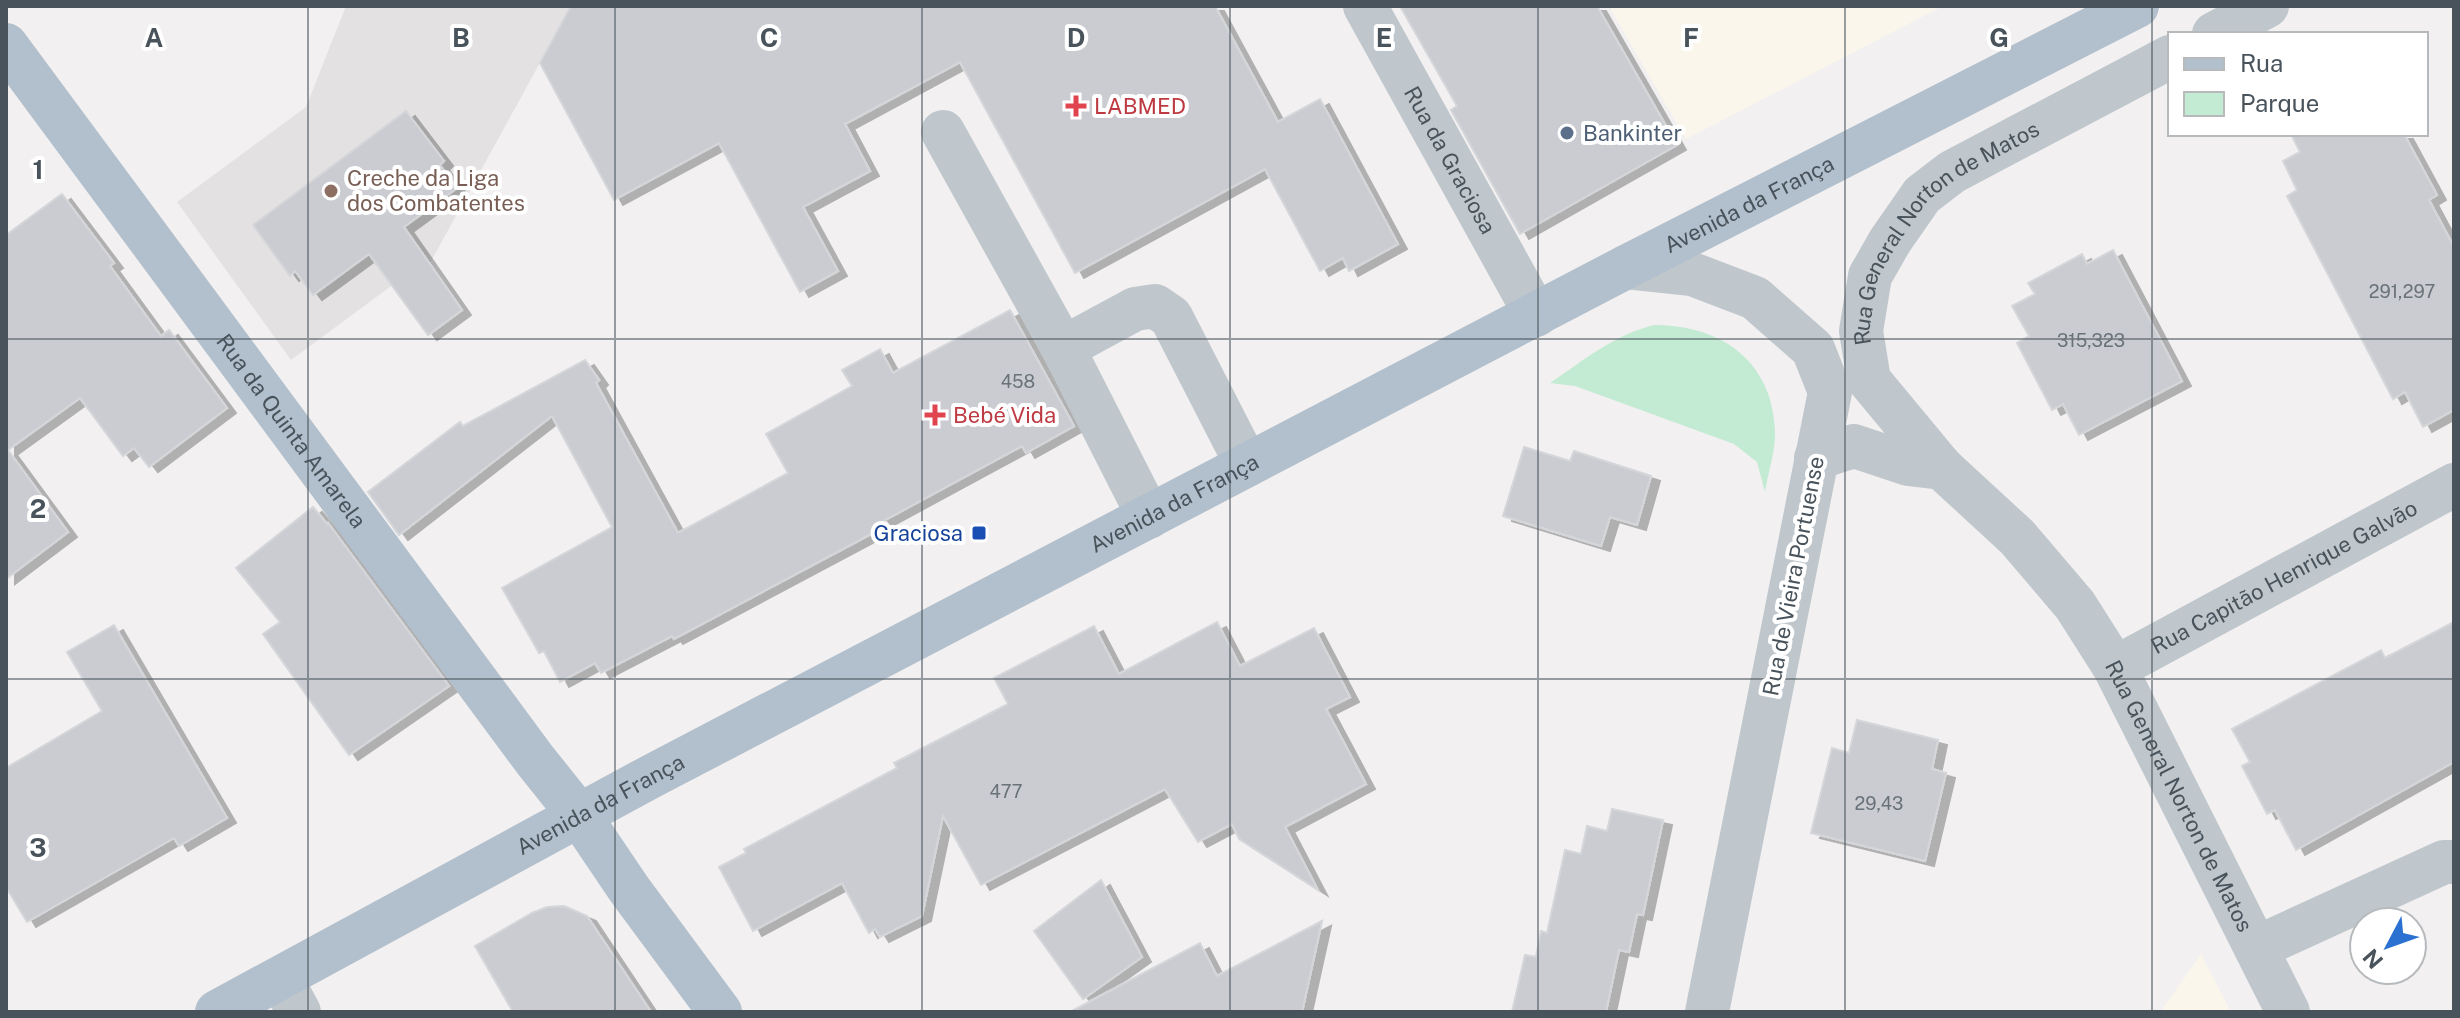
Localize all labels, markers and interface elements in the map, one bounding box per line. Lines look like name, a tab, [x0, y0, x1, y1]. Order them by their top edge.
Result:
text: A	[145, 22, 164, 53]
text: B	[452, 22, 470, 53]
text: C	[760, 22, 778, 53]
text: D	[1067, 22, 1085, 53]
text: E	[1376, 22, 1392, 53]
text: F	[1683, 22, 1699, 53]
text: G	[1989, 22, 2009, 53]
legend	[2168, 32, 2428, 136]
text: Rua	[2240, 49, 2283, 77]
street label: Rua da Graciosa	[1399, 82, 1502, 238]
text: Parque	[2240, 89, 2319, 117]
place label: LABMED	[1094, 93, 1186, 119]
marker: LABMED	[1065, 95, 1087, 117]
street label: Rua General Norton de Matos	[1848, 116, 2043, 347]
place label: Bankinter	[1583, 120, 1682, 146]
marker: Bankinter	[1558, 124, 1576, 142]
street label: Avenida da França	[1660, 150, 1838, 258]
text: 1	[32, 154, 44, 185]
place label: Creche da Liga dos Combatentes	[347, 165, 525, 216]
marker: Creche da Liga dos Combatentes	[322, 182, 340, 200]
house number: 291,297	[2369, 281, 2435, 302]
street label: Rua da Quinta Amarela	[211, 329, 372, 533]
house number: 315,323	[2057, 330, 2125, 351]
house number: 458	[1001, 371, 1035, 392]
place label: Bebé Vida	[953, 402, 1056, 428]
marker: Bebé Vida	[924, 404, 946, 426]
street label: Avenida da França	[1085, 448, 1263, 558]
street label: Rua de Vieira Portuense	[1757, 454, 1829, 698]
text: 2	[30, 493, 46, 524]
street label: Rua Capitão Henrique Galvão	[2146, 494, 2422, 659]
place label: Graciosa	[874, 520, 963, 546]
marker: Graciosa	[970, 524, 988, 542]
street label: Rua General Norton de Matos	[2100, 656, 2258, 936]
street label: Avenida da França	[512, 748, 689, 860]
house number: 477	[989, 781, 1023, 802]
house number: 29,43	[1855, 793, 1903, 814]
text: 3	[29, 832, 47, 863]
north arrow	[2348, 906, 2428, 986]
text: N	[2357, 944, 2388, 974]

